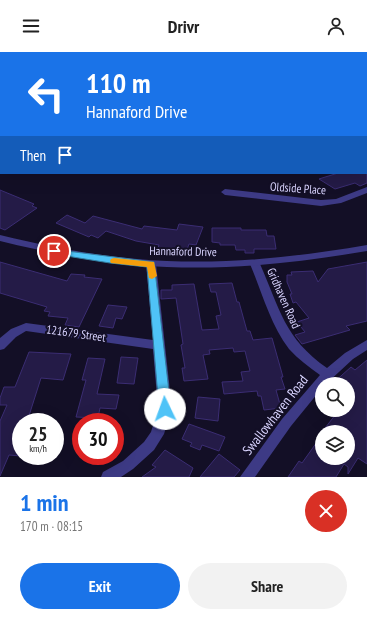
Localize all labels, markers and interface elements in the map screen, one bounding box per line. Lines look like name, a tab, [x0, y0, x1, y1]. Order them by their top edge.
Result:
icon: menu	[20, 15, 42, 37]
text: Drivr	[168, 15, 199, 38]
icon: person	[325, 15, 347, 37]
text: 110 m	[86, 64, 150, 101]
icon: left	[20, 68, 72, 120]
text: Hannaford Drive	[86, 100, 187, 123]
icon: arrive	[54, 144, 76, 166]
text: Then	[20, 146, 46, 165]
street label: Oldside Place	[270, 179, 326, 197]
pin	[37, 234, 71, 268]
icon: arrive	[43, 240, 65, 262]
street label: Hannaford Drive	[149, 243, 217, 259]
street label: Gridhaven Road	[264, 265, 304, 331]
street label: 121679 Street	[45, 321, 107, 345]
street label: Swallowhaven Road	[238, 371, 312, 459]
map controls	[315, 377, 355, 465]
button: search	[315, 377, 355, 417]
position arrow	[144, 388, 186, 430]
speed limit sign: 30	[72, 413, 124, 465]
text: 25	[28, 421, 48, 447]
button: layers	[315, 425, 355, 465]
text: km/h	[29, 442, 47, 455]
text: 1 min	[20, 487, 68, 518]
button: close	[305, 490, 347, 532]
text: 170 m · 08:15	[20, 518, 83, 535]
button: Exit	[20, 563, 180, 609]
button: Share	[188, 563, 347, 609]

